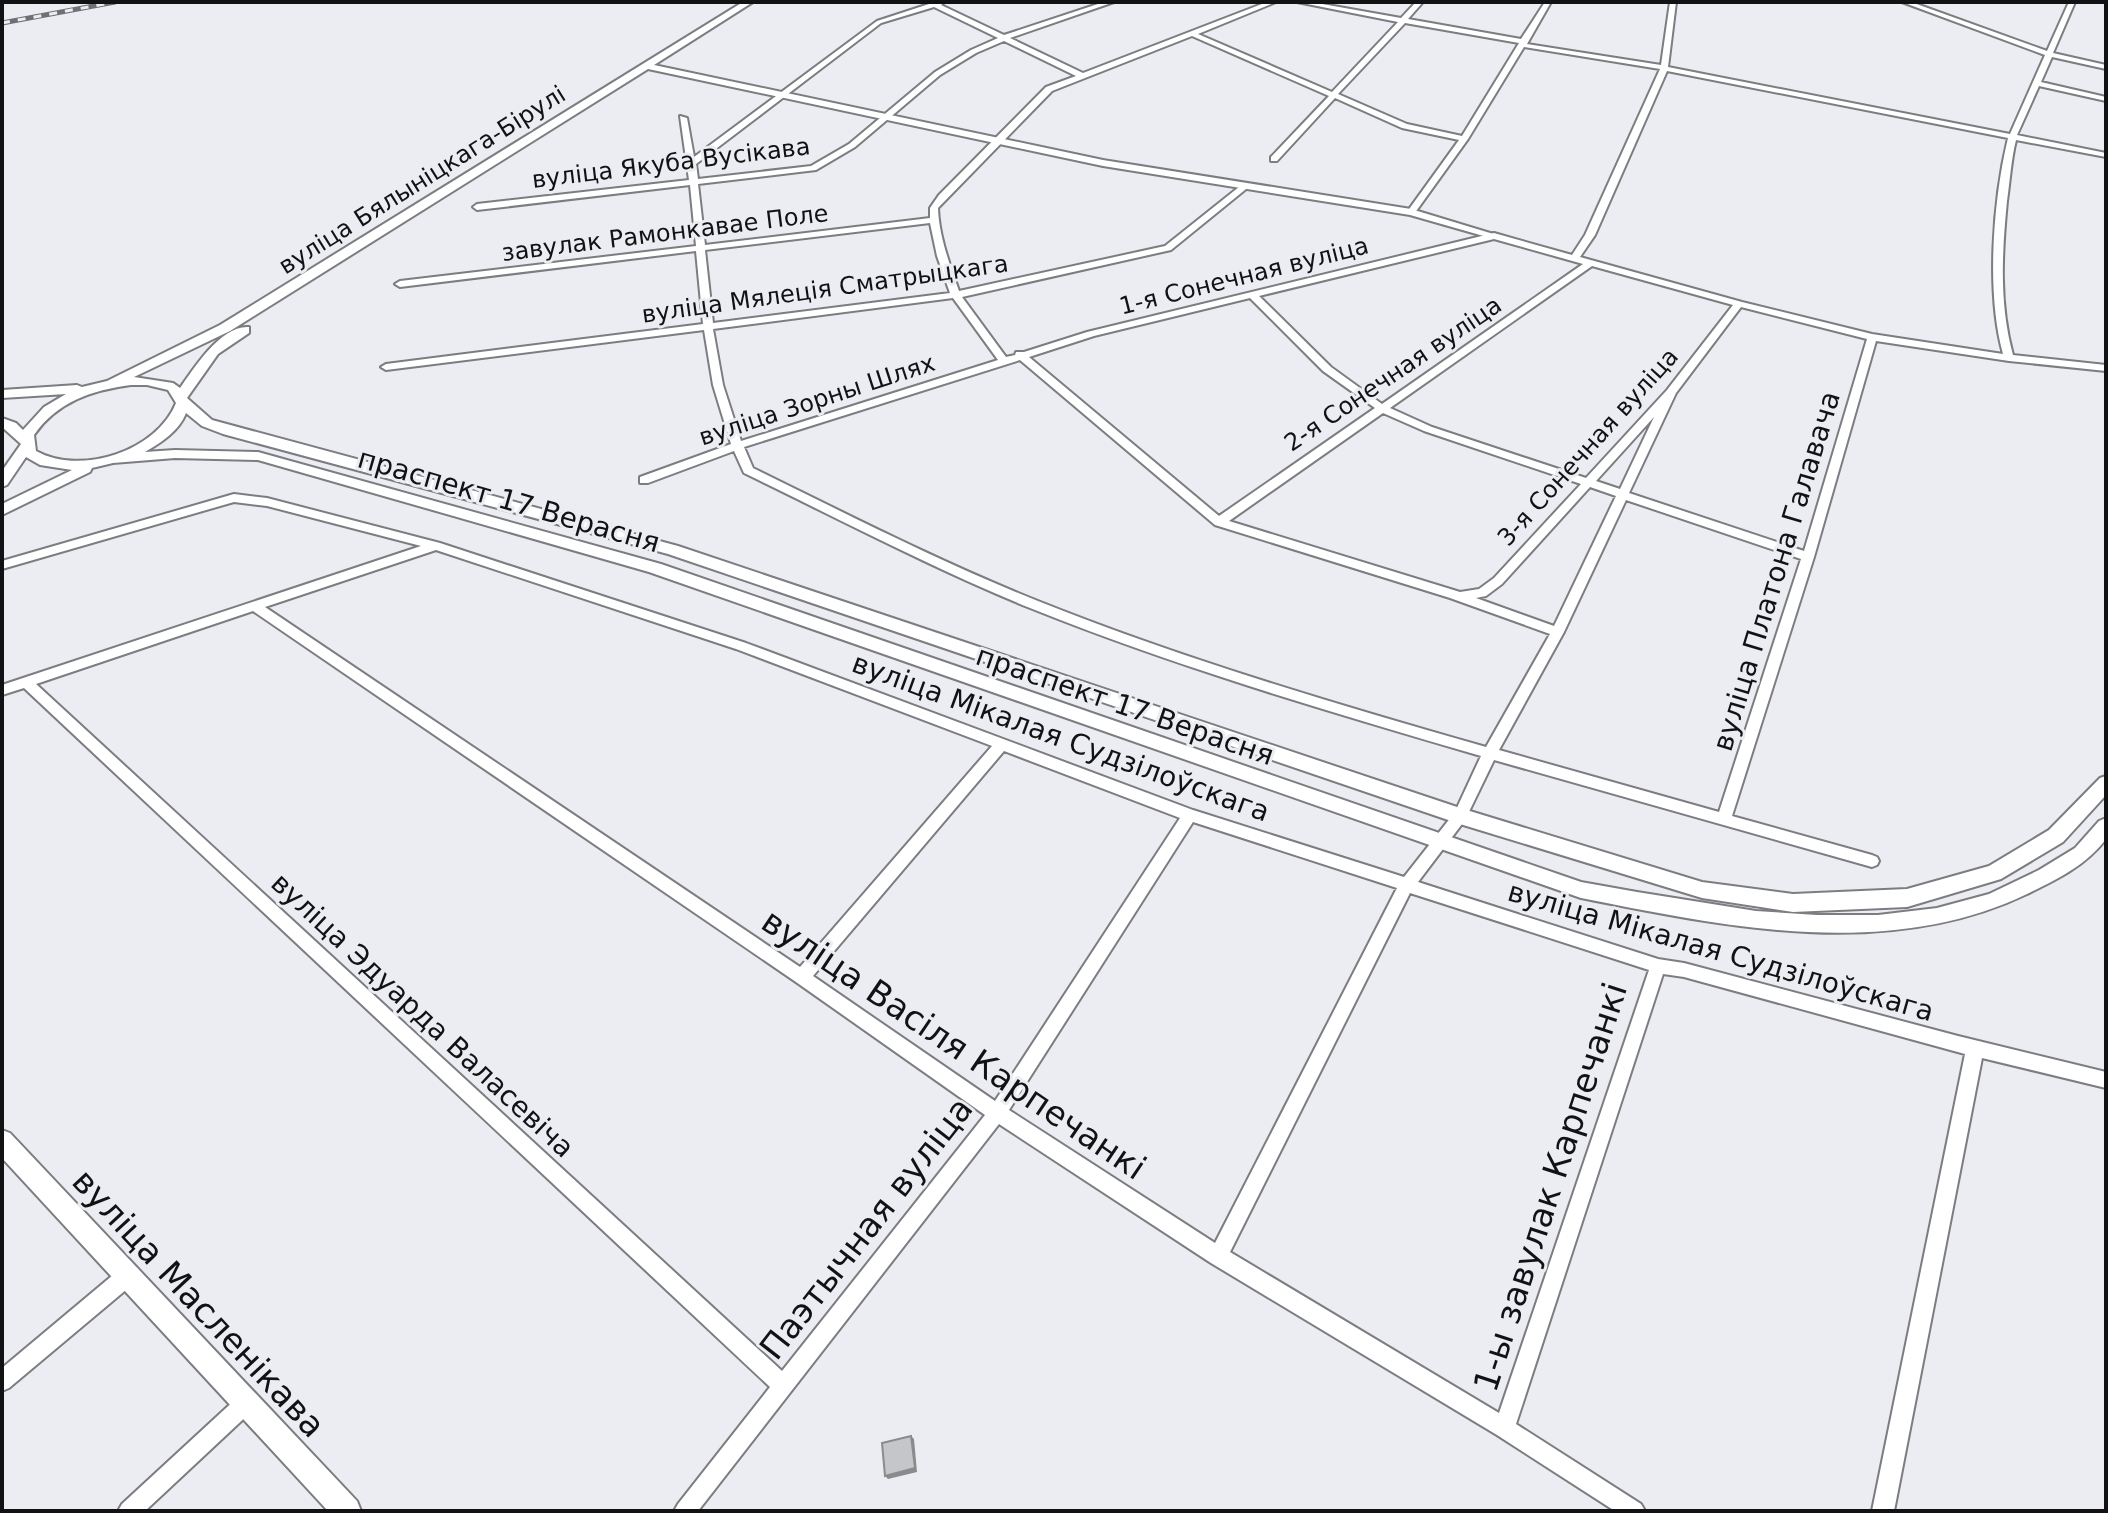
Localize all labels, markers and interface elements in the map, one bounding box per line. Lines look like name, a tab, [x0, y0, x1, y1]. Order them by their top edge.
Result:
street label: вуліца Бялыніцкага-Бірулі	[274, 80, 570, 280]
street label: вуліца Якуба Вусікава	[530, 132, 812, 194]
street label: завулак Рамонкавае Поле	[500, 199, 830, 267]
street label: 1-я Сонечная вуліца	[1116, 231, 1372, 321]
street label: вуліца Мялеція Сматрыцкага	[640, 249, 1010, 329]
street label: 2-я Сонечная вуліца	[1279, 291, 1507, 457]
street label: 3-я Сонечная вуліца	[1492, 343, 1684, 551]
street label: вуліца Зорны Шлях	[696, 349, 938, 451]
street label: вуліца Платона Галавача	[1706, 387, 1847, 755]
street label: праспект 17 Верасня	[354, 442, 664, 559]
street label: праспект 17 Верасня	[972, 639, 1278, 772]
street label: вуліца Мікалая Судзілоўскага	[848, 646, 1274, 829]
street label: вуліца Эдуарда Валасевіча	[265, 866, 581, 1164]
street label: вуліца Мікалая Судзілоўскага	[1504, 875, 1938, 1028]
street label: вуліца Васіля Карпечанкі	[755, 900, 1153, 1188]
street label: 1-ы завулак Карпечанкі	[1465, 978, 1635, 1396]
street label: Паэтычная вуліца	[751, 1089, 981, 1367]
street label: вуліца Масленікава	[64, 1161, 334, 1445]

